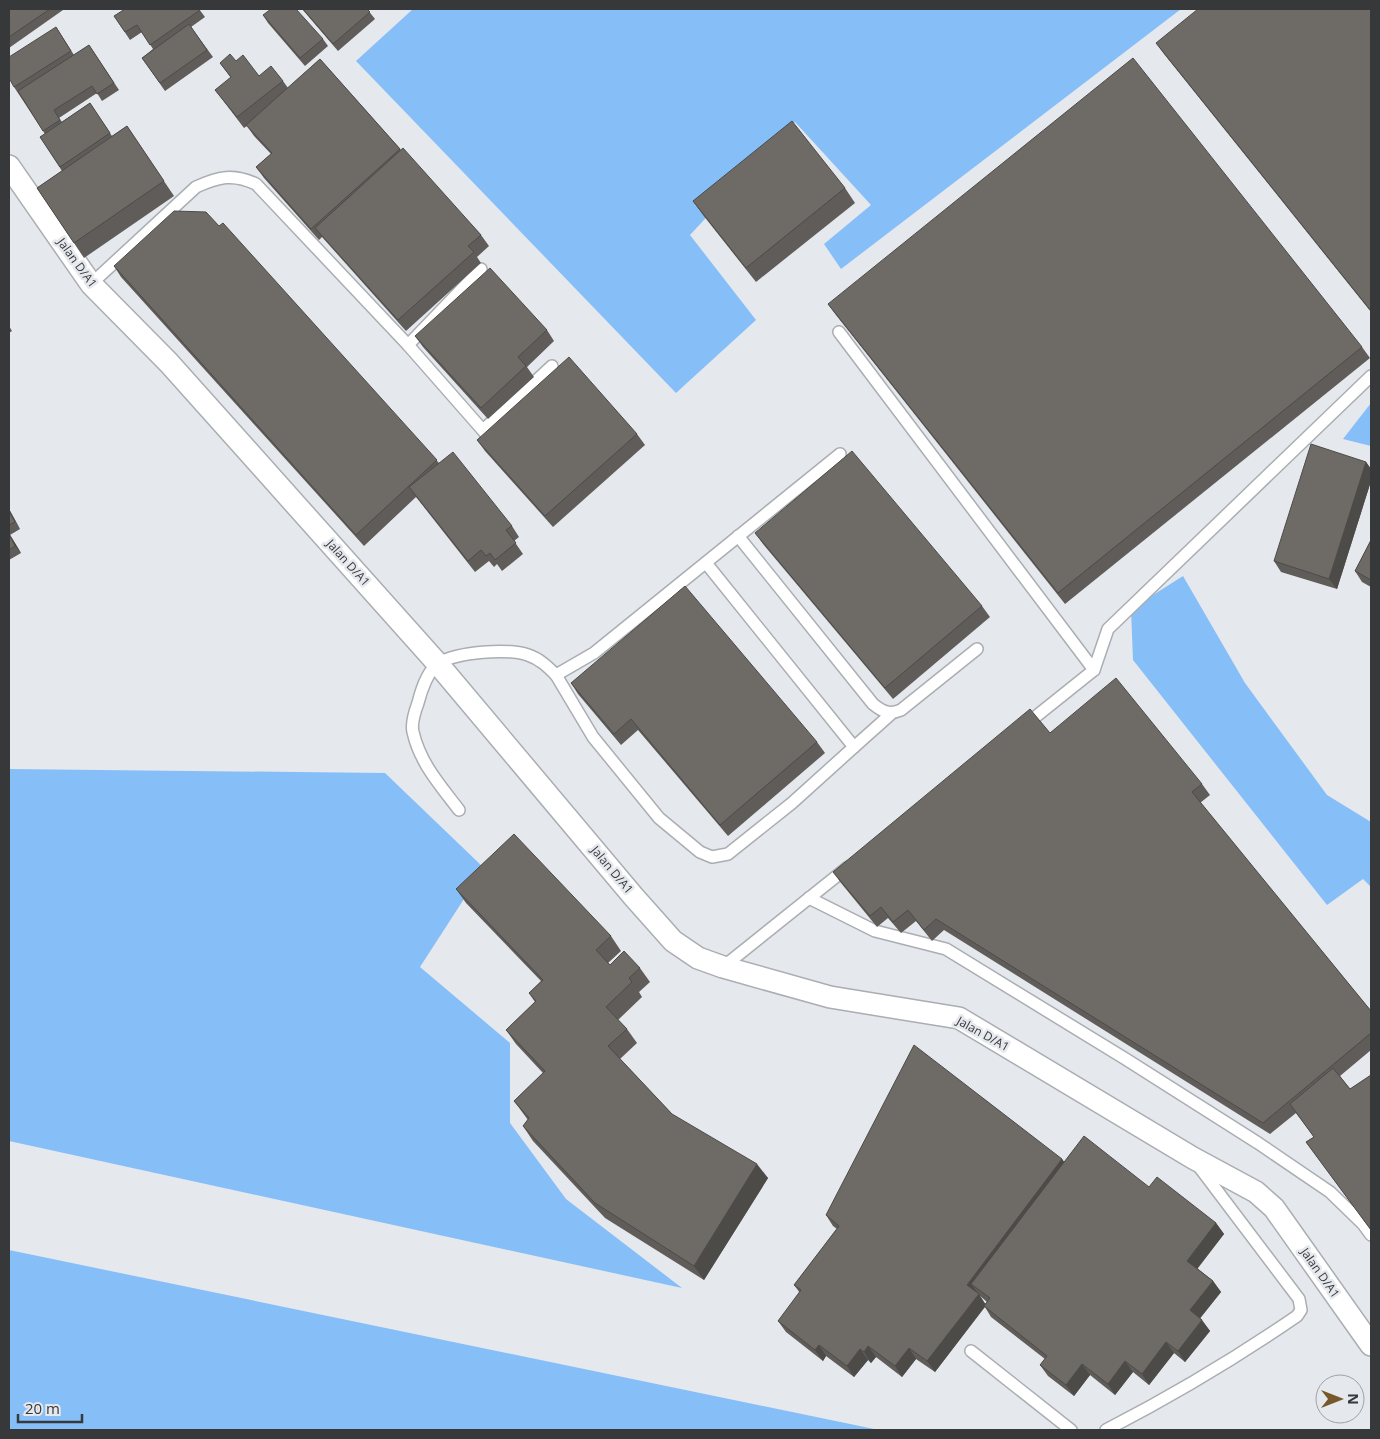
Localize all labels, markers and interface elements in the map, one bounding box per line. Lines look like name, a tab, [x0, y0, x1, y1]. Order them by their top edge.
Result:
street label: Jalan D/A1	[53, 234, 101, 291]
street label: Jalan D/A1	[322, 535, 374, 590]
street label: Jalan D/A1	[587, 841, 637, 897]
street label: Jalan D/A1	[953, 1012, 1013, 1055]
street label: Jalan D/A1	[1296, 1243, 1344, 1301]
north arrow	[1315, 1374, 1365, 1424]
scale bar	[18, 1392, 81, 1424]
text: N	[1344, 1393, 1363, 1405]
text: 20 m	[25, 1398, 60, 1418]

